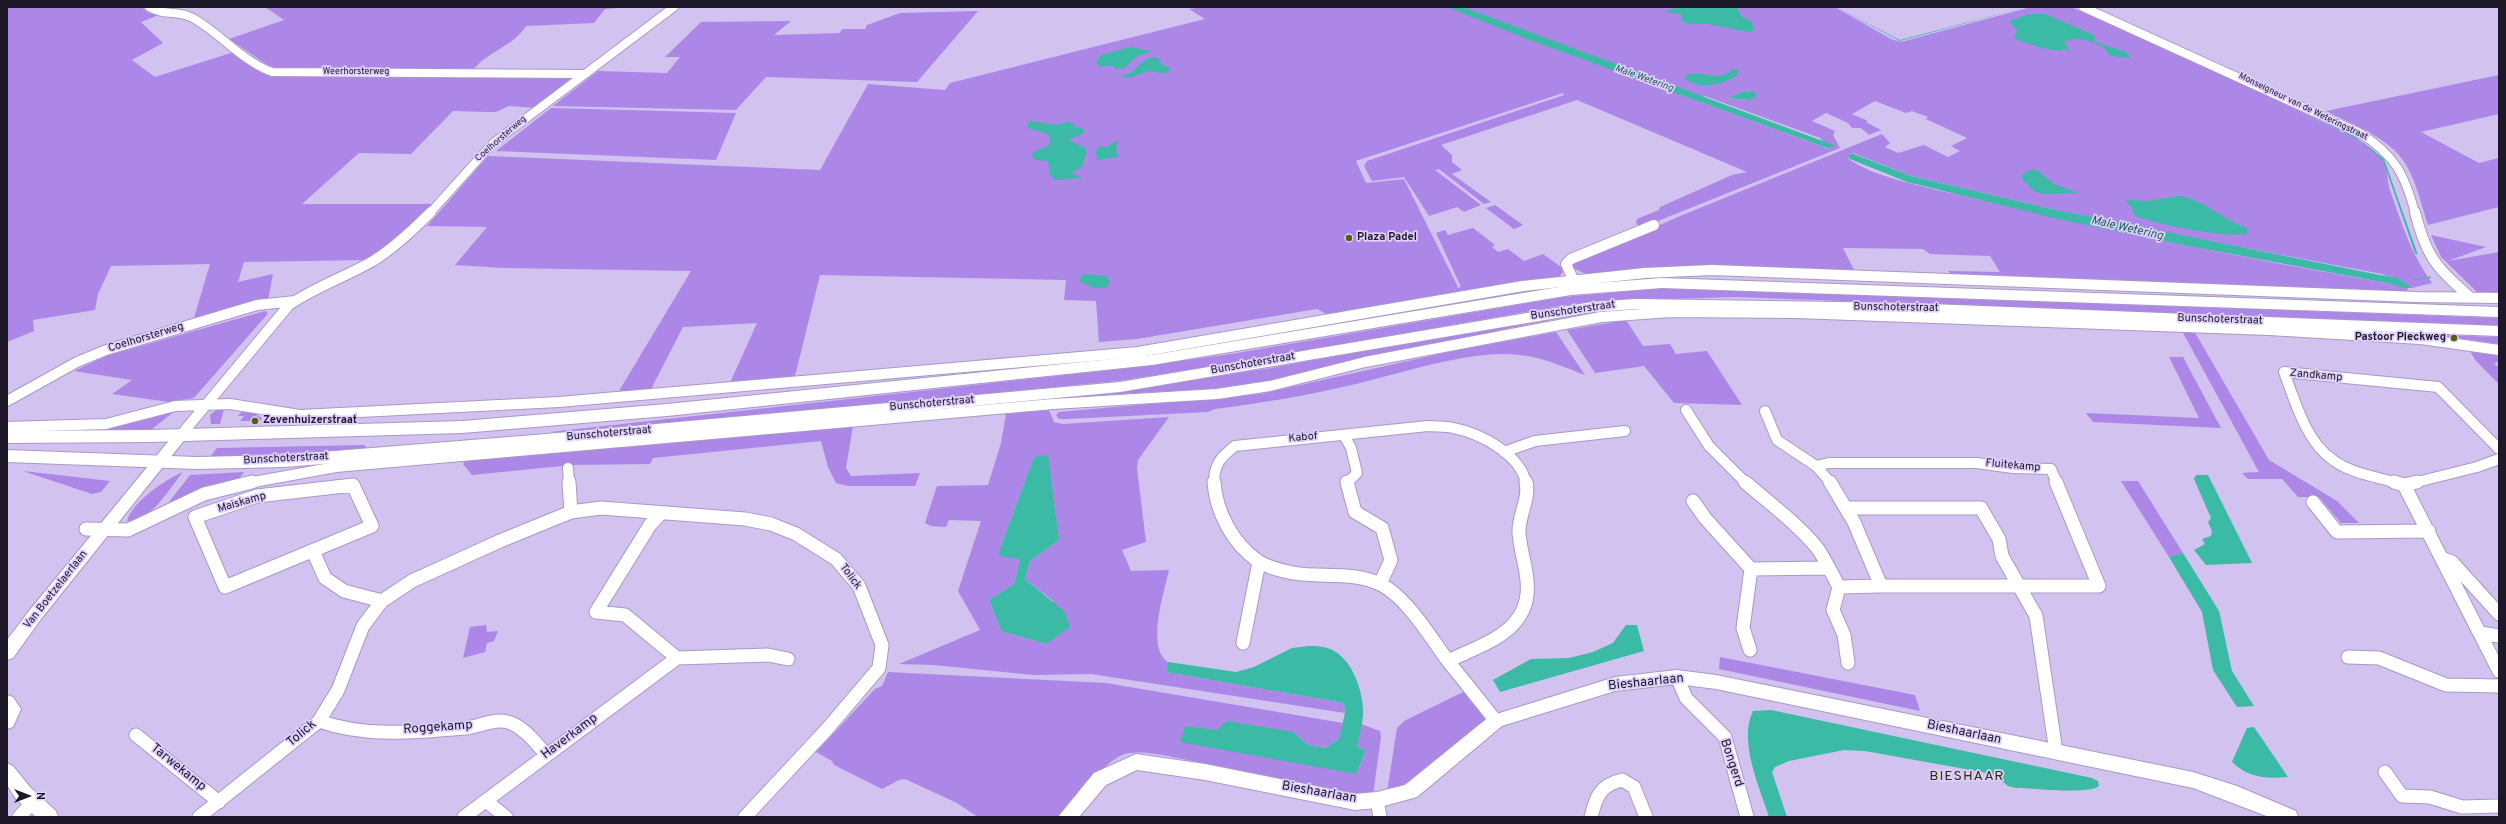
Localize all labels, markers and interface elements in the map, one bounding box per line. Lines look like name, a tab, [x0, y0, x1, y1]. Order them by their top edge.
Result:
water label: Male Wetering	[1613, 63, 1675, 95]
street label: Weerhorsterweg	[323, 67, 389, 77]
street label: Monseigneur van de Weteringstraat	[2237, 71, 2369, 143]
street label: Coelhorsterweg	[473, 114, 529, 164]
water label: Male Wetering	[2090, 214, 2164, 244]
place label: Plaza Padel	[1357, 231, 1417, 245]
marker: Plaza Padel	[1344, 233, 1354, 243]
street label: Bunschoterstraat	[1530, 299, 1616, 323]
street label: Bunschoterstraat	[1853, 301, 1939, 315]
street label: Bunschoterstraat	[2177, 312, 2263, 328]
street label: Coelhorsterweg	[107, 320, 185, 356]
place label: Pastoor Pieckweg	[2355, 331, 2446, 345]
marker: Pastoor Pieckweg	[2449, 333, 2459, 343]
street label: Bunschoterstraat	[1210, 350, 1296, 378]
street label: Zandkamp	[2289, 367, 2343, 385]
street label: Bunschoterstraat	[889, 394, 975, 414]
place label: Zevenhuizerstraat	[263, 414, 357, 428]
marker: Zevenhuizerstraat	[250, 416, 260, 426]
street label: Bunschoterstraat	[566, 424, 652, 444]
street label: Kabof	[1288, 430, 1318, 446]
street label: Bunschoterstraat	[243, 450, 329, 468]
street label: Fluitekamp	[1985, 457, 2041, 475]
street label: Maiskamp	[216, 490, 268, 516]
street label: Van Boetzelaerlaan	[21, 548, 91, 632]
street label: Tolick	[836, 562, 864, 592]
street label: Bieshaarlaan	[1608, 671, 1684, 695]
street label: Haverkamp	[539, 711, 601, 763]
street label: Tolick	[284, 717, 320, 751]
street label: Bieshaarlaan	[1925, 717, 2003, 749]
street label: Roggekamp	[403, 718, 473, 738]
street label: Bongerd	[1716, 737, 1746, 789]
street label: Tarwekamp	[147, 741, 209, 795]
district label: BIESHAAR	[1929, 769, 2005, 785]
north arrow	[8, 776, 48, 816]
street label: Bieshaarlaan	[1280, 779, 1358, 807]
text: N	[33, 792, 47, 800]

